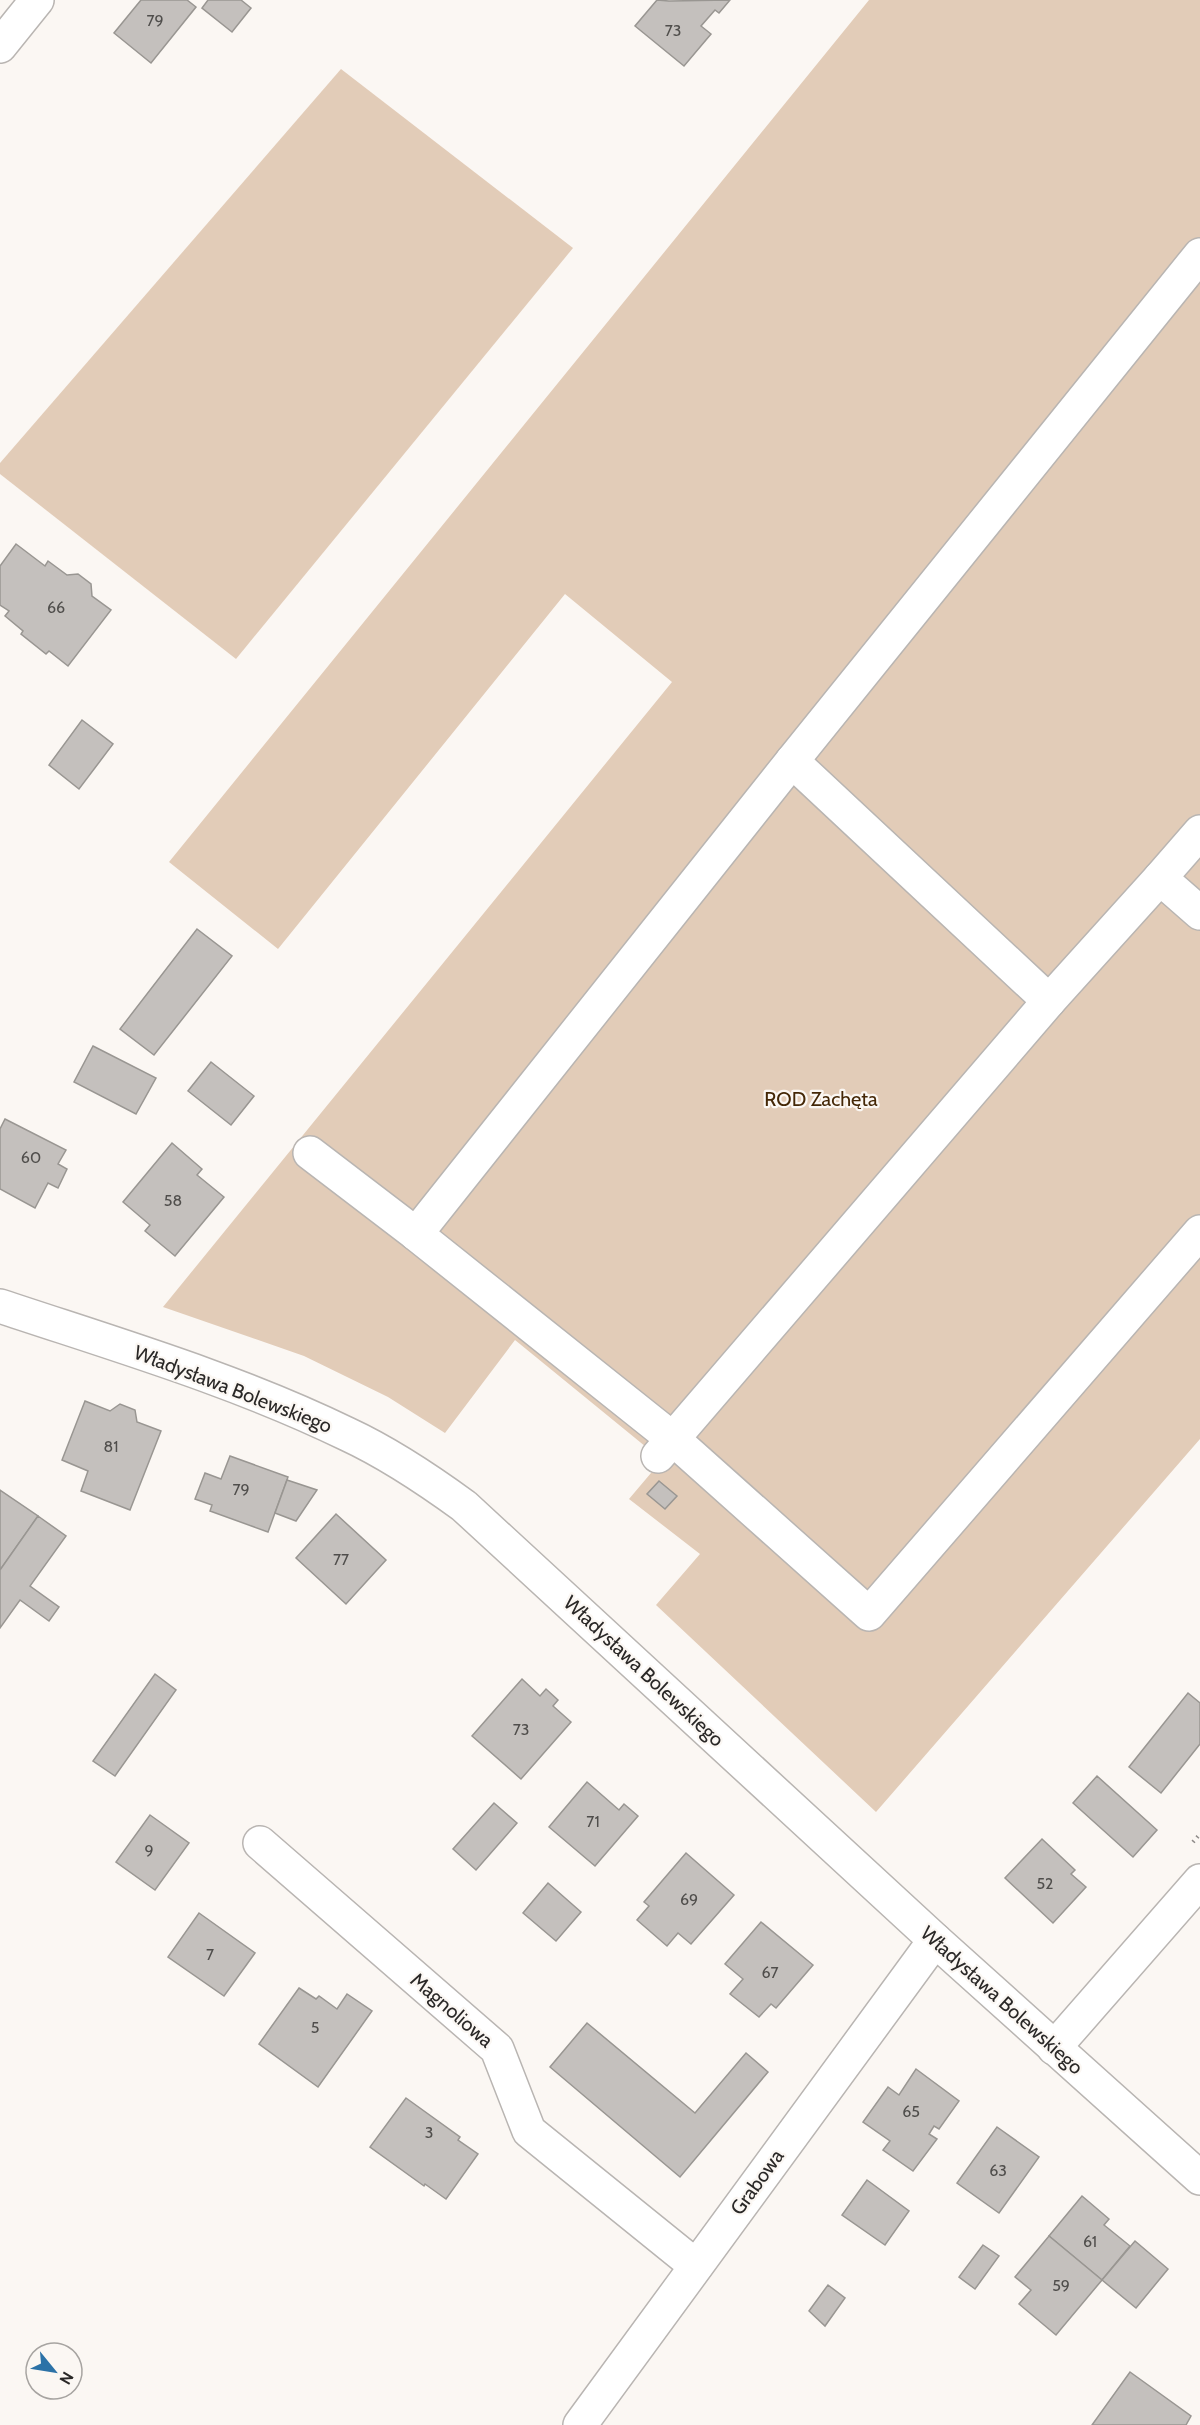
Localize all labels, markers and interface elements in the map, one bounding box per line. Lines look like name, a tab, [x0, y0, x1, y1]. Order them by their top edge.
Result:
house number: 79	[146, 11, 164, 30]
house number: 73	[665, 21, 681, 40]
house number: 66	[47, 598, 65, 617]
park label: ROD Zachęta	[764, 1087, 878, 1111]
house number: 60	[21, 1148, 41, 1167]
house number: 58	[164, 1191, 182, 1210]
street label: Władysława Bolewskiego	[131, 1340, 335, 1438]
house number: 81	[104, 1437, 118, 1456]
house number: 79	[232, 1480, 250, 1499]
house number: 77	[333, 1550, 349, 1569]
street label: Władysława Bolewskiego	[559, 1591, 729, 1751]
house number: 73	[513, 1720, 529, 1739]
house number: 71	[586, 1812, 600, 1831]
house number: 9	[144, 1841, 154, 1860]
house number: 52	[1036, 1874, 1054, 1893]
house number: 69	[680, 1890, 698, 1909]
street label: Władysława Bolewskiego	[916, 1921, 1088, 2079]
house number: 7	[206, 1945, 214, 1964]
house number: 67	[761, 1963, 779, 1982]
street label: Magnoliowa	[406, 1968, 499, 2053]
house number: 5	[311, 2018, 319, 2037]
house number: 65	[902, 2102, 920, 2121]
house number: 3	[425, 2123, 433, 2142]
street label: Grabowa	[725, 2144, 789, 2219]
house number: 63	[989, 2161, 1007, 2180]
house number: 61	[1083, 2232, 1097, 2251]
house number: 59	[1052, 2276, 1070, 2295]
north arrow	[24, 2341, 84, 2401]
text: N	[56, 2369, 78, 2388]

